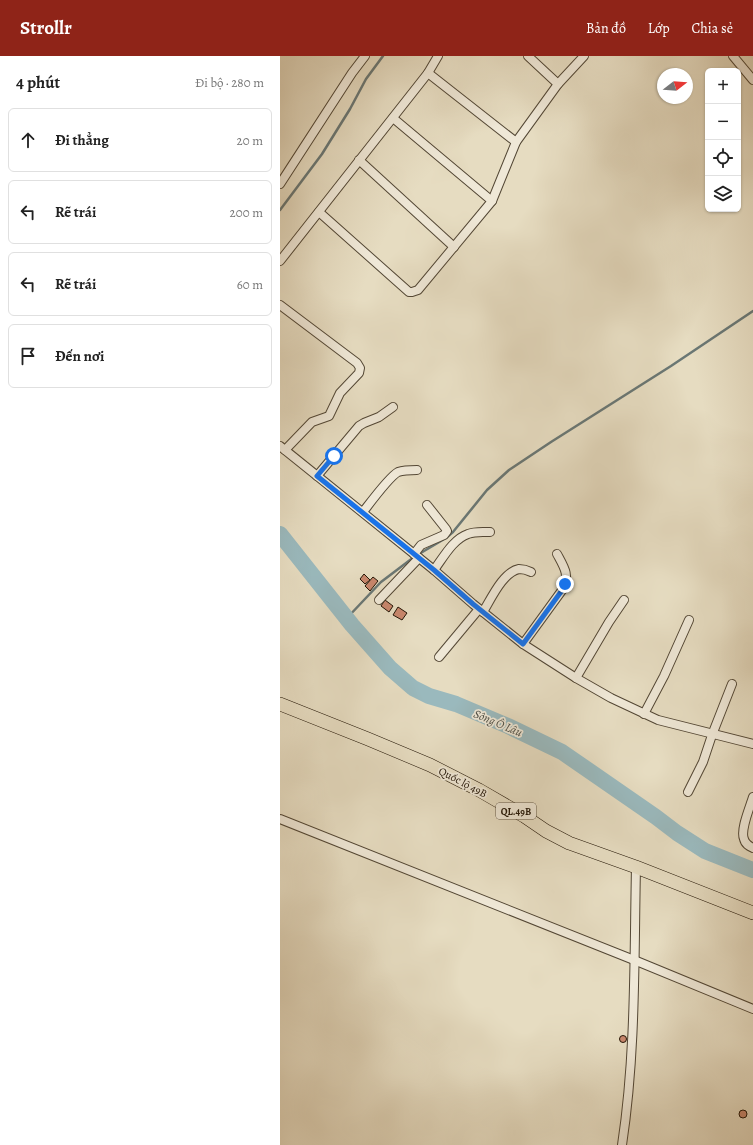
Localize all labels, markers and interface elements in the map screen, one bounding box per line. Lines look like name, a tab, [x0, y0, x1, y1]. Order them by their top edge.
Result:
text: Strollr	[20, 15, 72, 41]
text: Bản đồ	[586, 19, 626, 38]
text: Lớp	[648, 19, 670, 38]
text: Chia sẻ	[692, 19, 733, 38]
north arrow	[657, 68, 693, 104]
map controls	[705, 68, 741, 212]
button: +	[705, 68, 741, 104]
text: 4 phút	[16, 71, 60, 94]
text: Đi bộ · 280 m	[195, 74, 264, 91]
button: −	[705, 104, 741, 140]
icon: ahead	[17, 129, 39, 151]
text: Đi thẳng	[55, 130, 109, 150]
text: 20 m	[237, 132, 263, 149]
button: locate	[705, 140, 741, 176]
button: layers	[705, 176, 741, 212]
icon: left	[17, 201, 39, 223]
text: Rẽ trái	[55, 202, 96, 222]
text: 200 m	[230, 204, 263, 221]
icon: left	[17, 273, 39, 295]
text: Rẽ trái	[55, 274, 96, 294]
text: 60 m	[237, 276, 263, 293]
icon: arrive	[17, 345, 39, 367]
text: Đến nơi	[55, 346, 104, 366]
route start	[325, 447, 343, 465]
route end	[556, 575, 574, 593]
water label: Sông Ô Lâu	[471, 706, 525, 740]
street label: Quốc lộ 49B	[436, 763, 490, 801]
road number: QL.49B	[496, 803, 536, 819]

